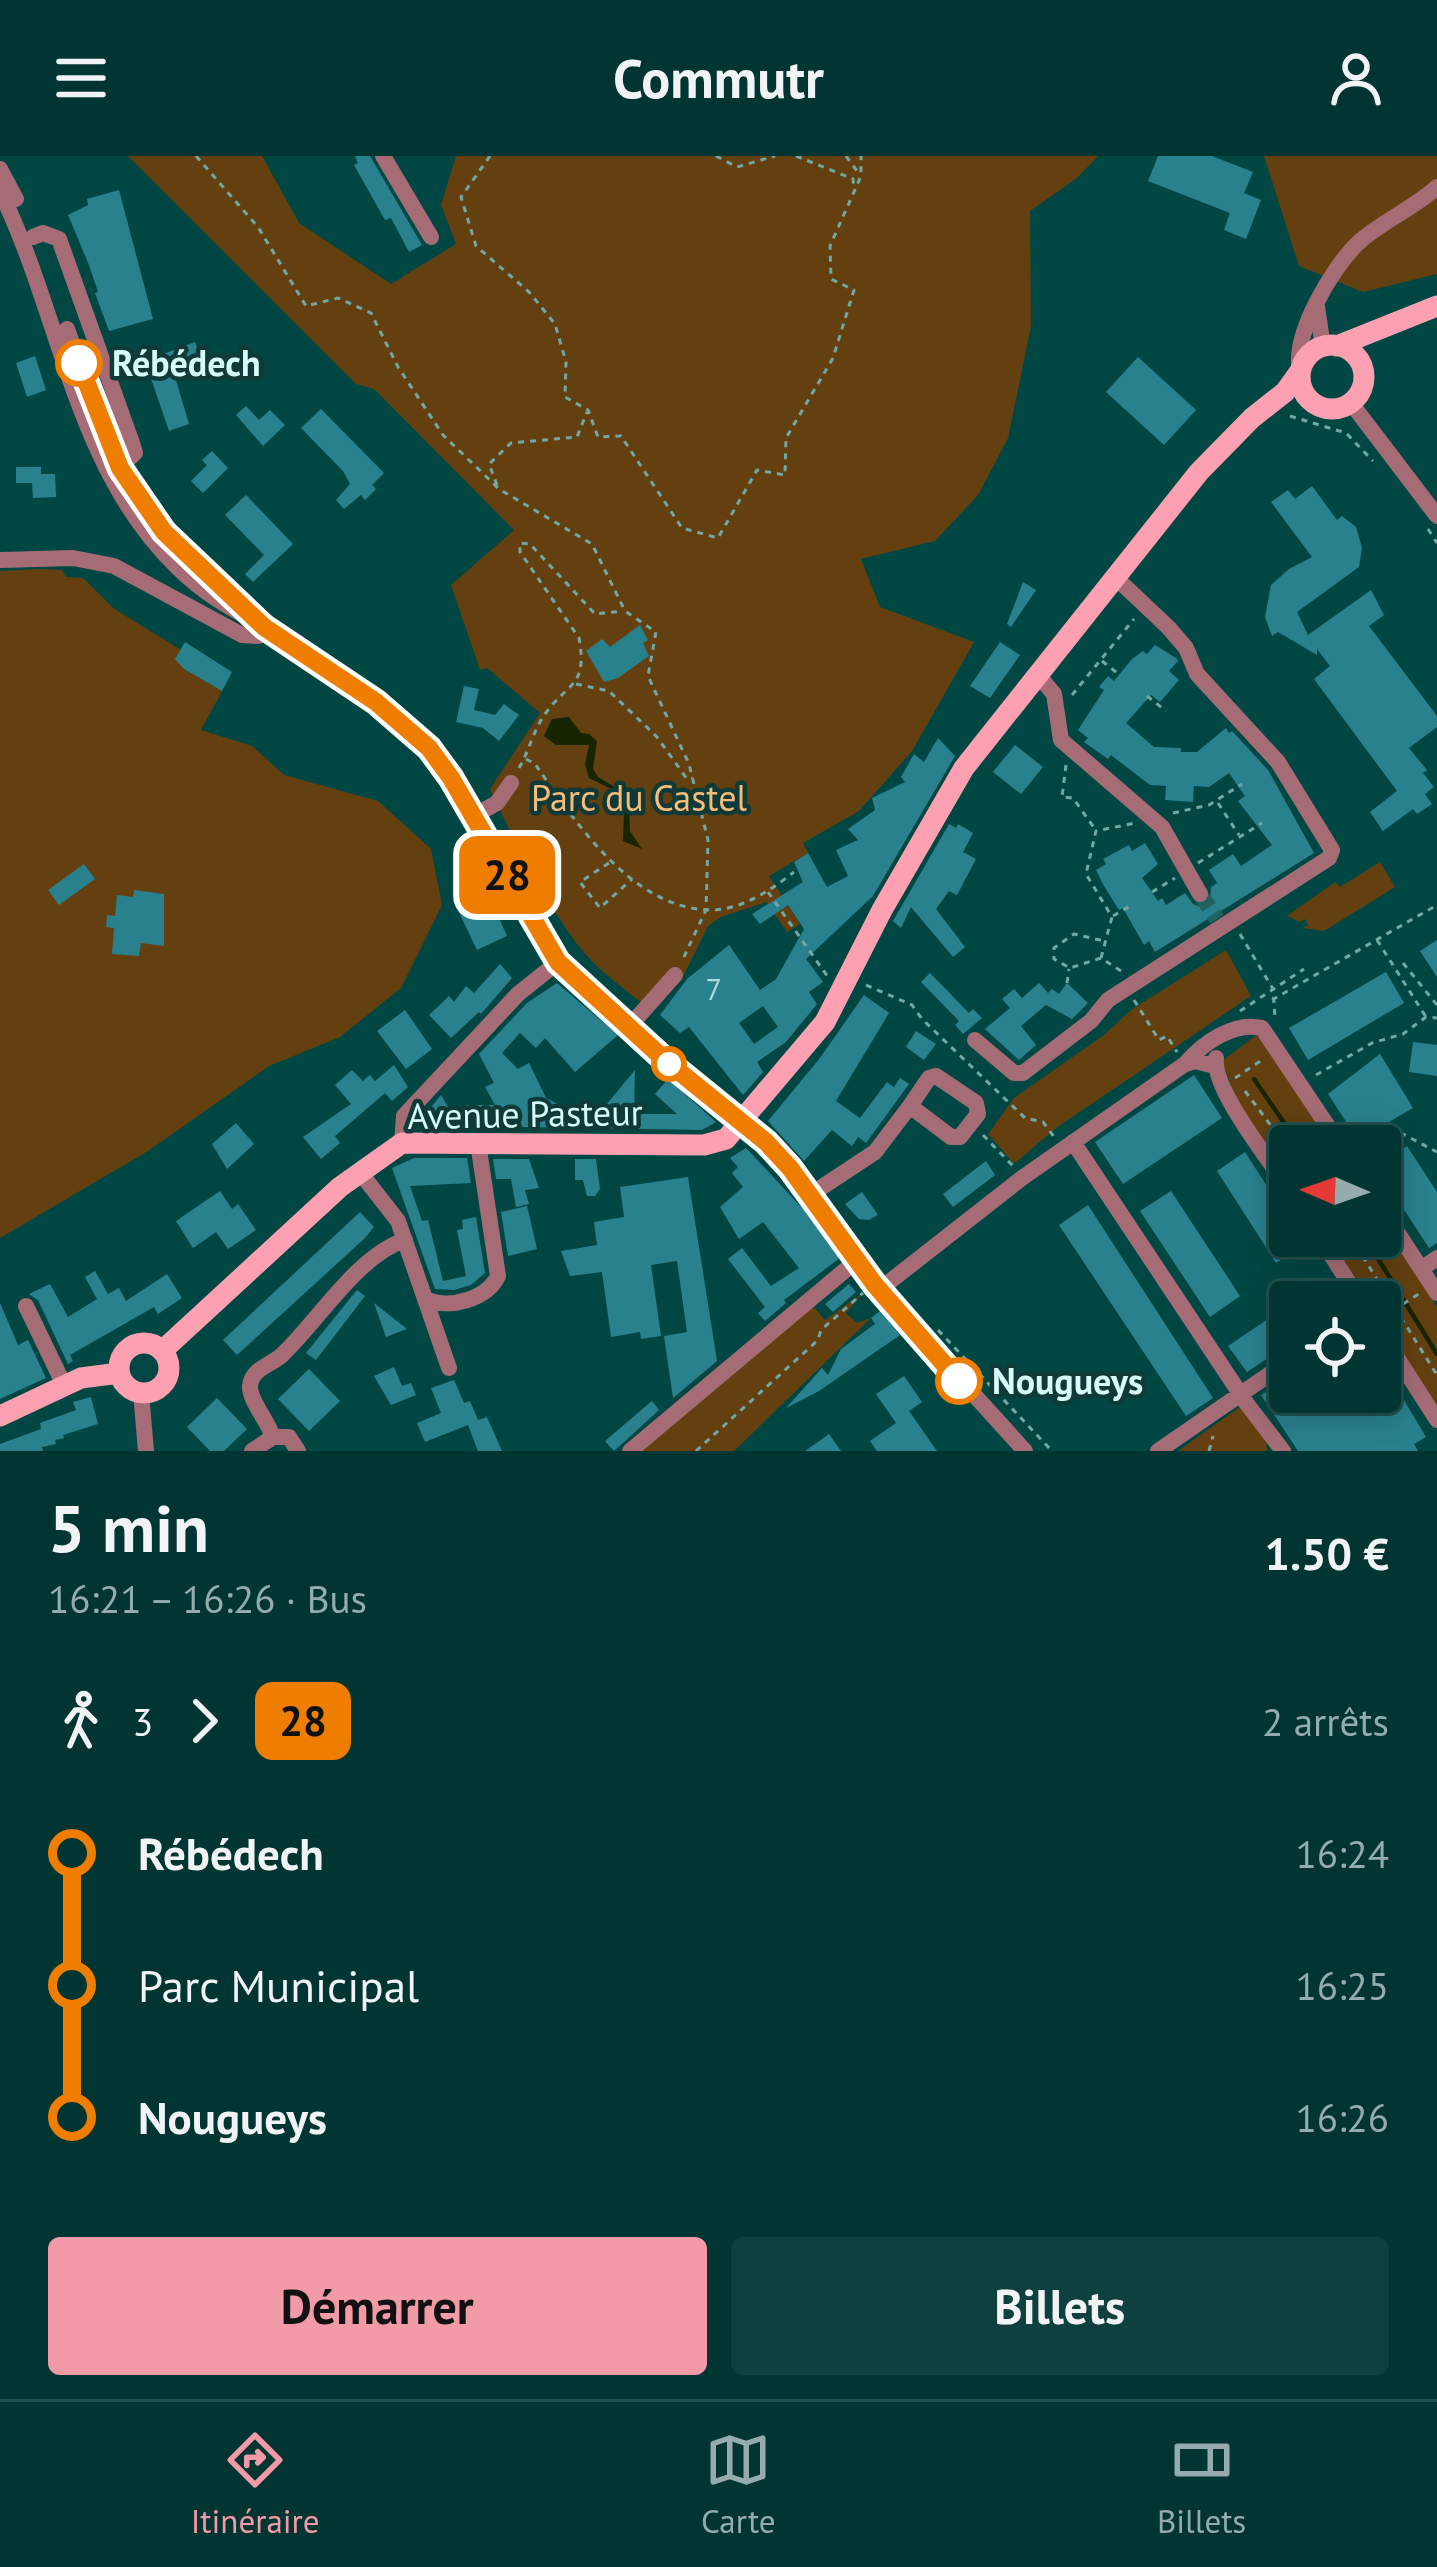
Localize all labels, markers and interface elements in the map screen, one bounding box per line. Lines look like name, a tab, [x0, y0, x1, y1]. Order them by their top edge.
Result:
text: Commutr	[613, 43, 824, 113]
icon: menu	[48, 45, 114, 111]
icon: person	[1323, 45, 1389, 111]
place label: Rébédech	[112, 339, 261, 386]
marker: Rébédech	[57, 341, 101, 385]
park label: Parc du Castel	[531, 774, 747, 821]
line badge: 28	[453, 836, 561, 914]
text: 28	[483, 847, 531, 902]
house number: 7	[706, 969, 722, 1008]
unlabelled marker	[653, 1048, 685, 1080]
street label: Avenue Pasteur	[407, 1088, 643, 1139]
north arrow	[1269, 1125, 1401, 1257]
map controls	[1269, 1125, 1401, 1413]
button: locate	[1269, 1281, 1401, 1413]
place label: Nougueys	[992, 1357, 1143, 1404]
marker: Nougueys	[937, 1359, 981, 1403]
text: 5 min	[48, 1485, 209, 1570]
text: 1.50 €	[1264, 1524, 1389, 1582]
text: 16:21 – 16:26 · Bus	[48, 1573, 367, 1624]
icon: walk	[48, 1688, 114, 1754]
icon: forward	[171, 1688, 237, 1754]
text: 28	[279, 1693, 327, 1748]
text: 3	[132, 1696, 153, 1747]
text: 2 arrêts	[1262, 1696, 1389, 1747]
text: Rébédech	[138, 1824, 324, 1882]
text: 16:24	[1295, 1828, 1389, 1879]
text: Parc Municipal	[138, 1956, 419, 2014]
text: 16:25	[1295, 1960, 1389, 2011]
text: Nougueys	[138, 2088, 327, 2146]
text: 16:26	[1295, 2092, 1389, 2143]
button: Démarrer	[48, 2237, 707, 2375]
button: Billets	[731, 2237, 1389, 2375]
tab: Itinéraire	[191, 2427, 320, 2542]
tab: Carte	[701, 2427, 776, 2542]
tab: Billets	[1157, 2427, 1246, 2542]

